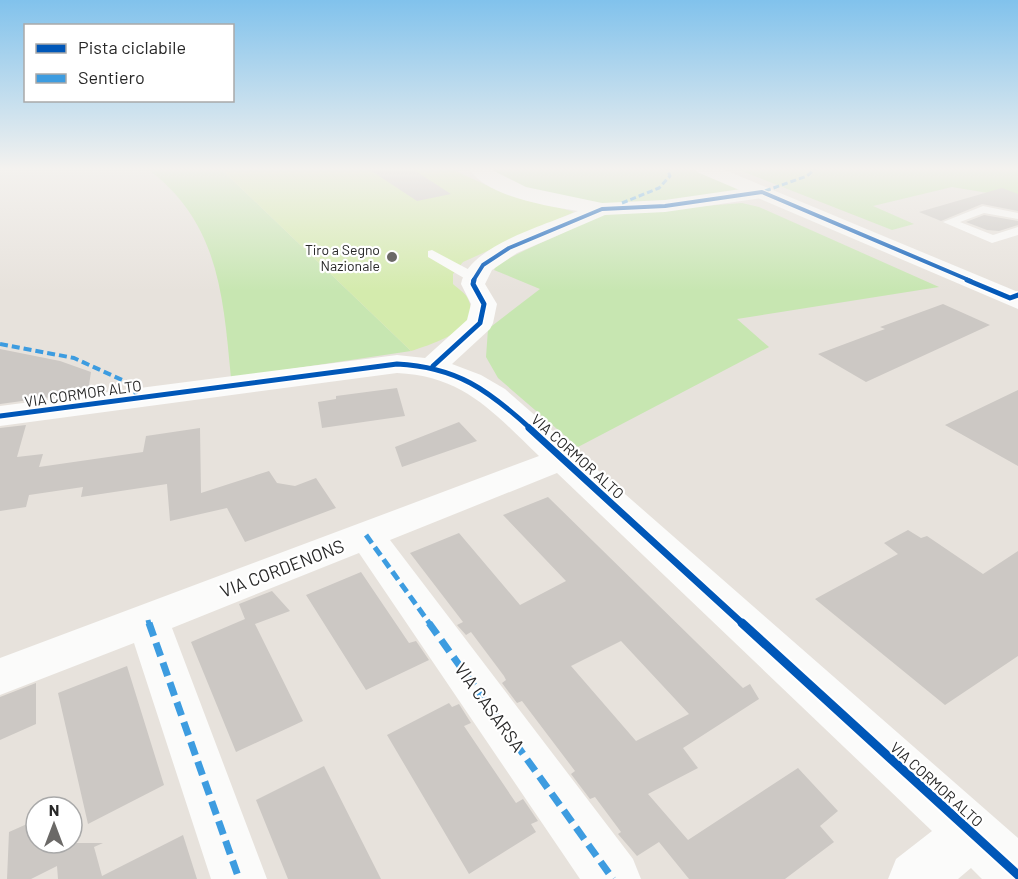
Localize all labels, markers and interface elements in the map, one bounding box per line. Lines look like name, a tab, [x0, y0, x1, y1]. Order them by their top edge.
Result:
legend	[24, 24, 234, 102]
text: Pista ciclabile	[78, 36, 186, 58]
text: Sentiero	[78, 66, 145, 88]
place label: Tiro a Segno Nazionale	[305, 241, 380, 274]
marker: Tiro a Segno Nazionale	[385, 250, 399, 264]
street label: VIA CORMOR ALTO	[23, 376, 143, 410]
street label: VIA CORMOR ALTO	[528, 410, 628, 502]
street label: VIA CORDENONS	[217, 534, 347, 602]
street label: VIA CASARSA	[450, 658, 530, 756]
street label: VIA CORMOR ALTO	[887, 738, 987, 830]
north arrow	[24, 795, 84, 855]
text: N	[49, 800, 59, 819]

